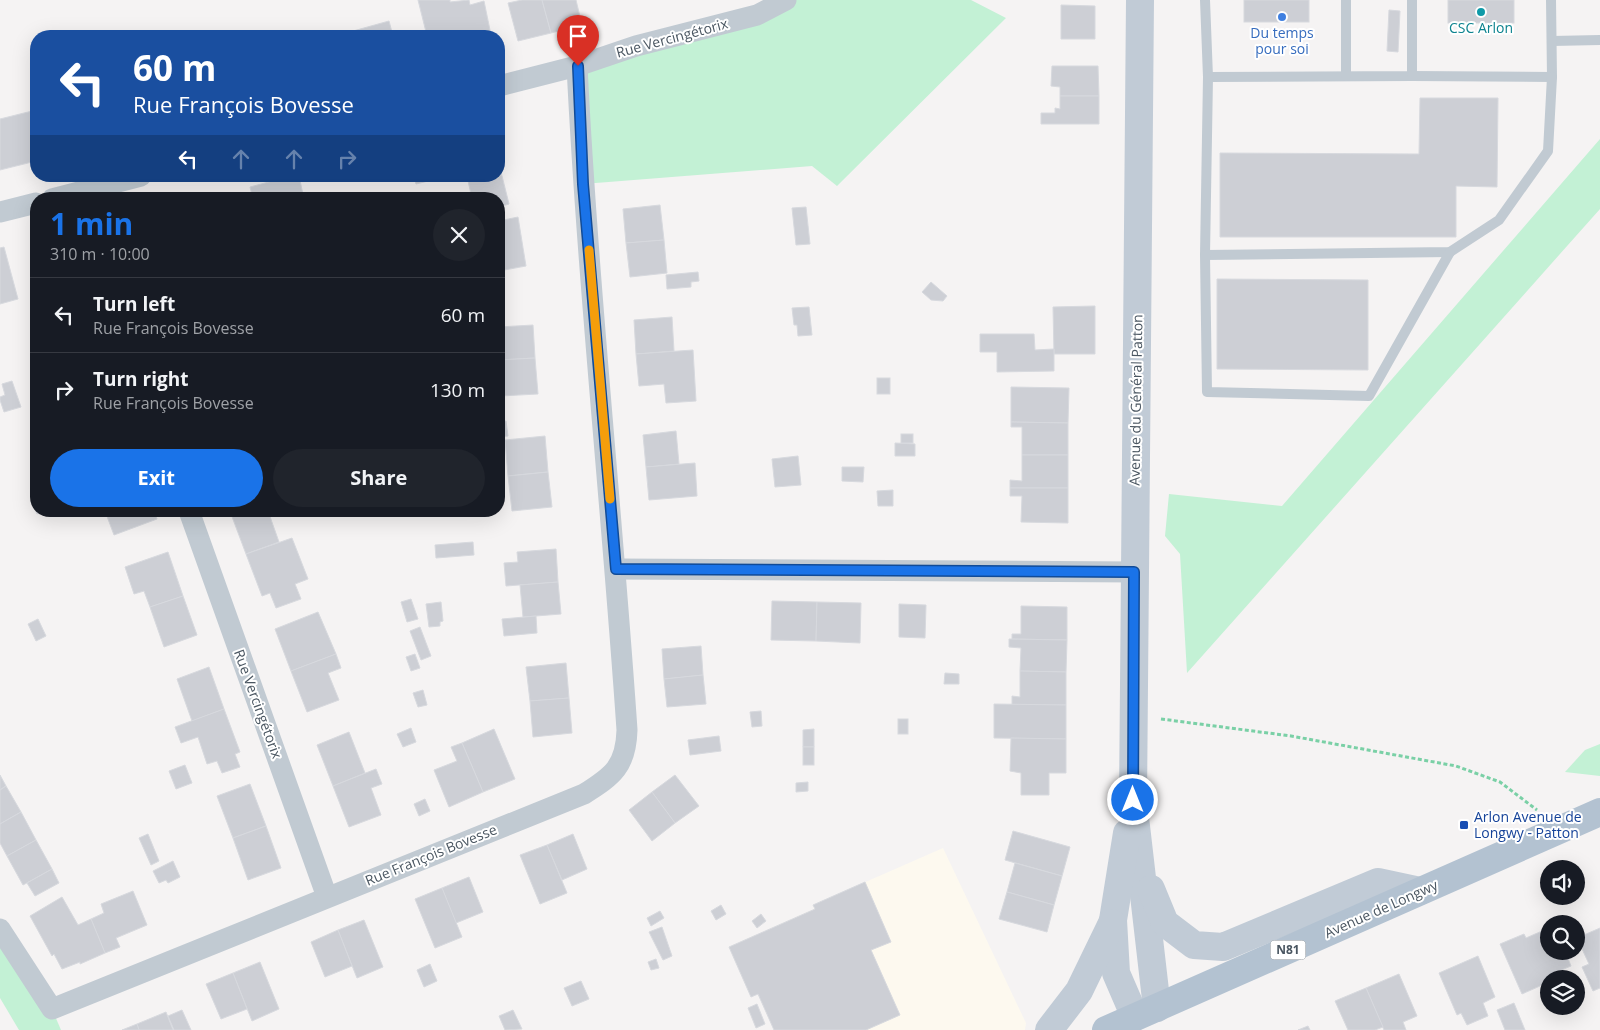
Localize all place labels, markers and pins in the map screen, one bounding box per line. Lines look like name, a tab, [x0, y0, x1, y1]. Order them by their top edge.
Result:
marker: CSC Arlon	[1475, 6, 1487, 18]
marker: Du temps pour soi	[1276, 11, 1288, 23]
pin	[557, 15, 599, 66]
place label: CSC Arlon	[1449, 18, 1513, 37]
place label: Du temps pour soi	[1250, 23, 1314, 58]
place label: Arlon Avenue de Longwy - Patton	[1474, 807, 1582, 842]
marker: Arlon Avenue de Longwy - Patton	[1458, 819, 1470, 831]

